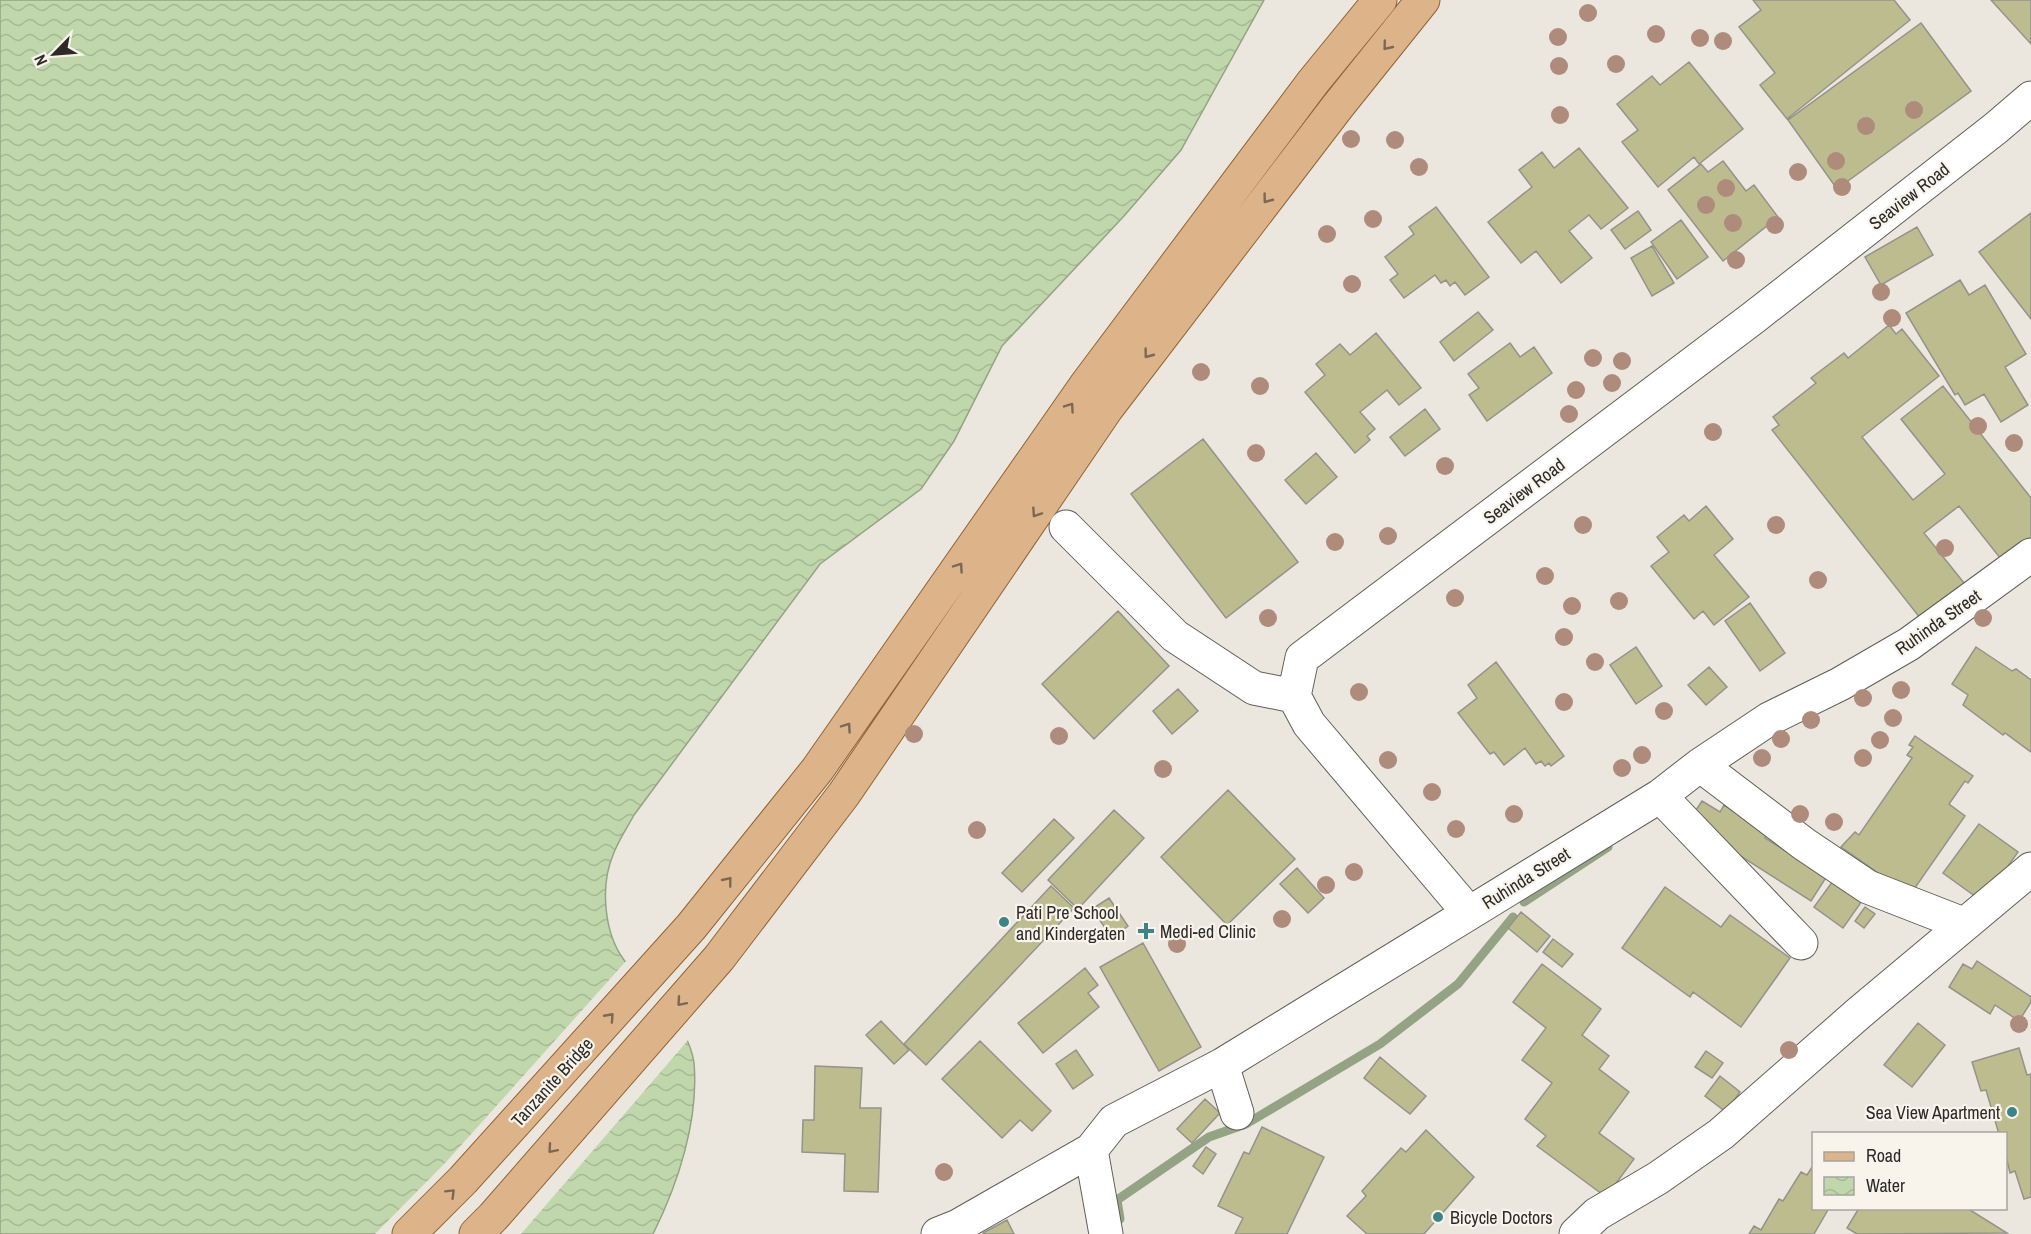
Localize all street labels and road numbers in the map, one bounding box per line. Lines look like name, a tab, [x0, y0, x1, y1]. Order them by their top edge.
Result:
street label: Seaview Road	[1863, 157, 1955, 235]
street label: Seaview Road	[1478, 452, 1570, 530]
street label: Ruhinda Street	[1890, 583, 1986, 661]
street label: Ruhinda Street	[1477, 841, 1575, 915]
street label: Tanzanite Bridge	[505, 1032, 599, 1132]

